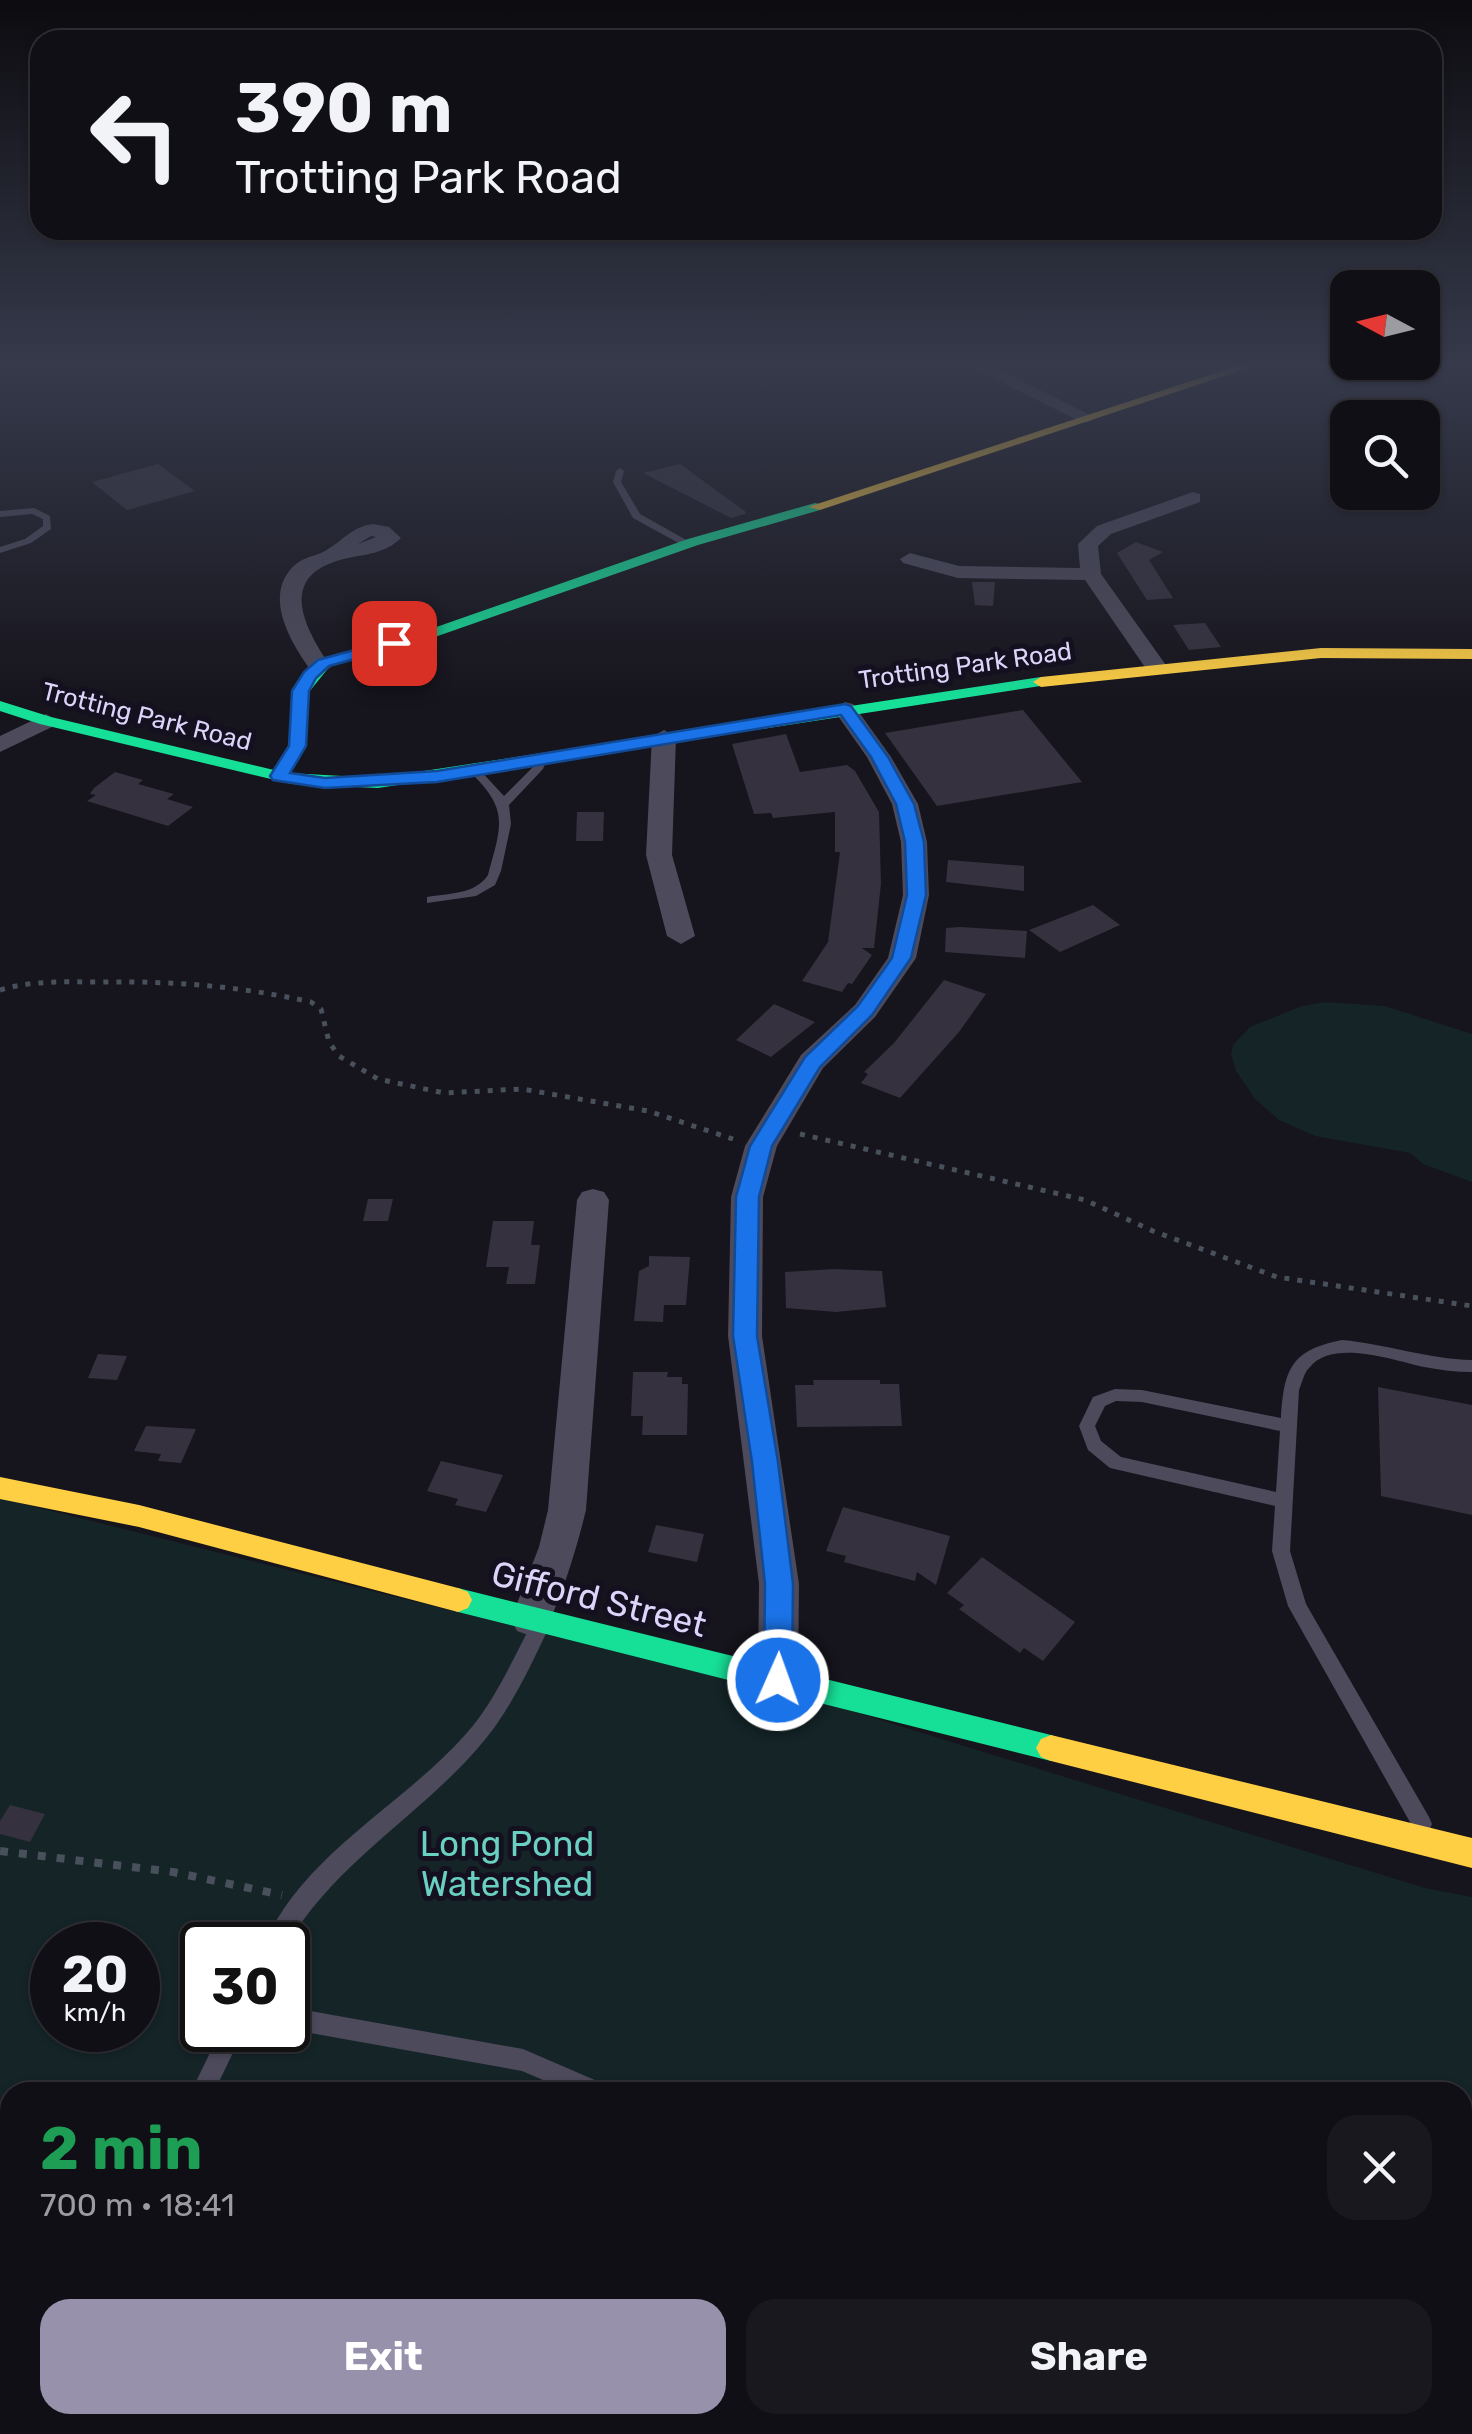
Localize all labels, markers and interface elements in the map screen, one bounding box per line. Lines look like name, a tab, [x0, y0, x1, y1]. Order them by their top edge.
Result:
text: 390 m	[235, 67, 453, 150]
icon: left	[70, 70, 200, 200]
text: Trotting Park Road	[235, 151, 622, 204]
north arrow	[1330, 270, 1440, 380]
map controls	[1330, 270, 1440, 510]
button: search	[1330, 400, 1440, 510]
pin	[352, 601, 437, 686]
icon: arrive	[367, 616, 422, 671]
street label: Trotting Park Road	[857, 636, 1073, 695]
street label: Trotting Park Road	[39, 676, 255, 757]
street label: Gifford Street	[487, 1552, 711, 1646]
position arrow	[726, 1628, 830, 1732]
park label: Long Pond Watershed	[420, 1823, 594, 1905]
speed limit sign: 30	[180, 1922, 310, 2052]
text: 20	[62, 1945, 128, 2005]
text: km/h	[64, 1998, 126, 2027]
text: 2 min	[40, 2113, 202, 2184]
button: close	[1327, 2115, 1432, 2220]
text: 700 m · 18:41	[40, 2186, 235, 2224]
button: Exit	[40, 2299, 726, 2414]
button: Share	[746, 2299, 1432, 2414]

